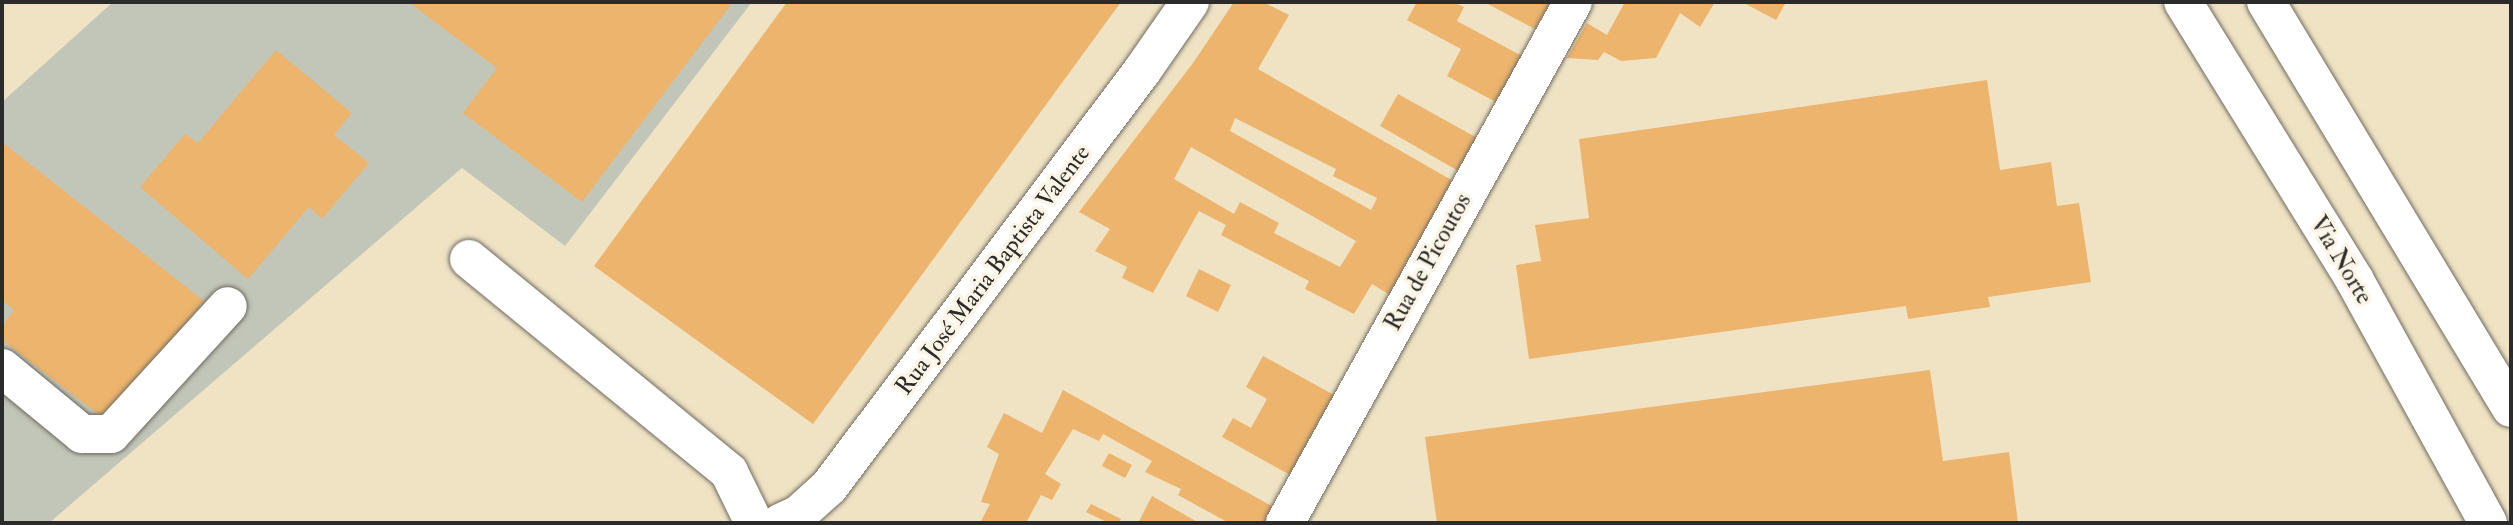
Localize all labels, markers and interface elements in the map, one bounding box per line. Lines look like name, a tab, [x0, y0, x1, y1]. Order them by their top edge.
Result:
street label: Rua José Maria Baptista Valente	[890, 139, 1096, 401]
street label: Rua de Picoutos	[1378, 188, 1478, 336]
street label: Via Norte	[2304, 211, 2378, 309]

